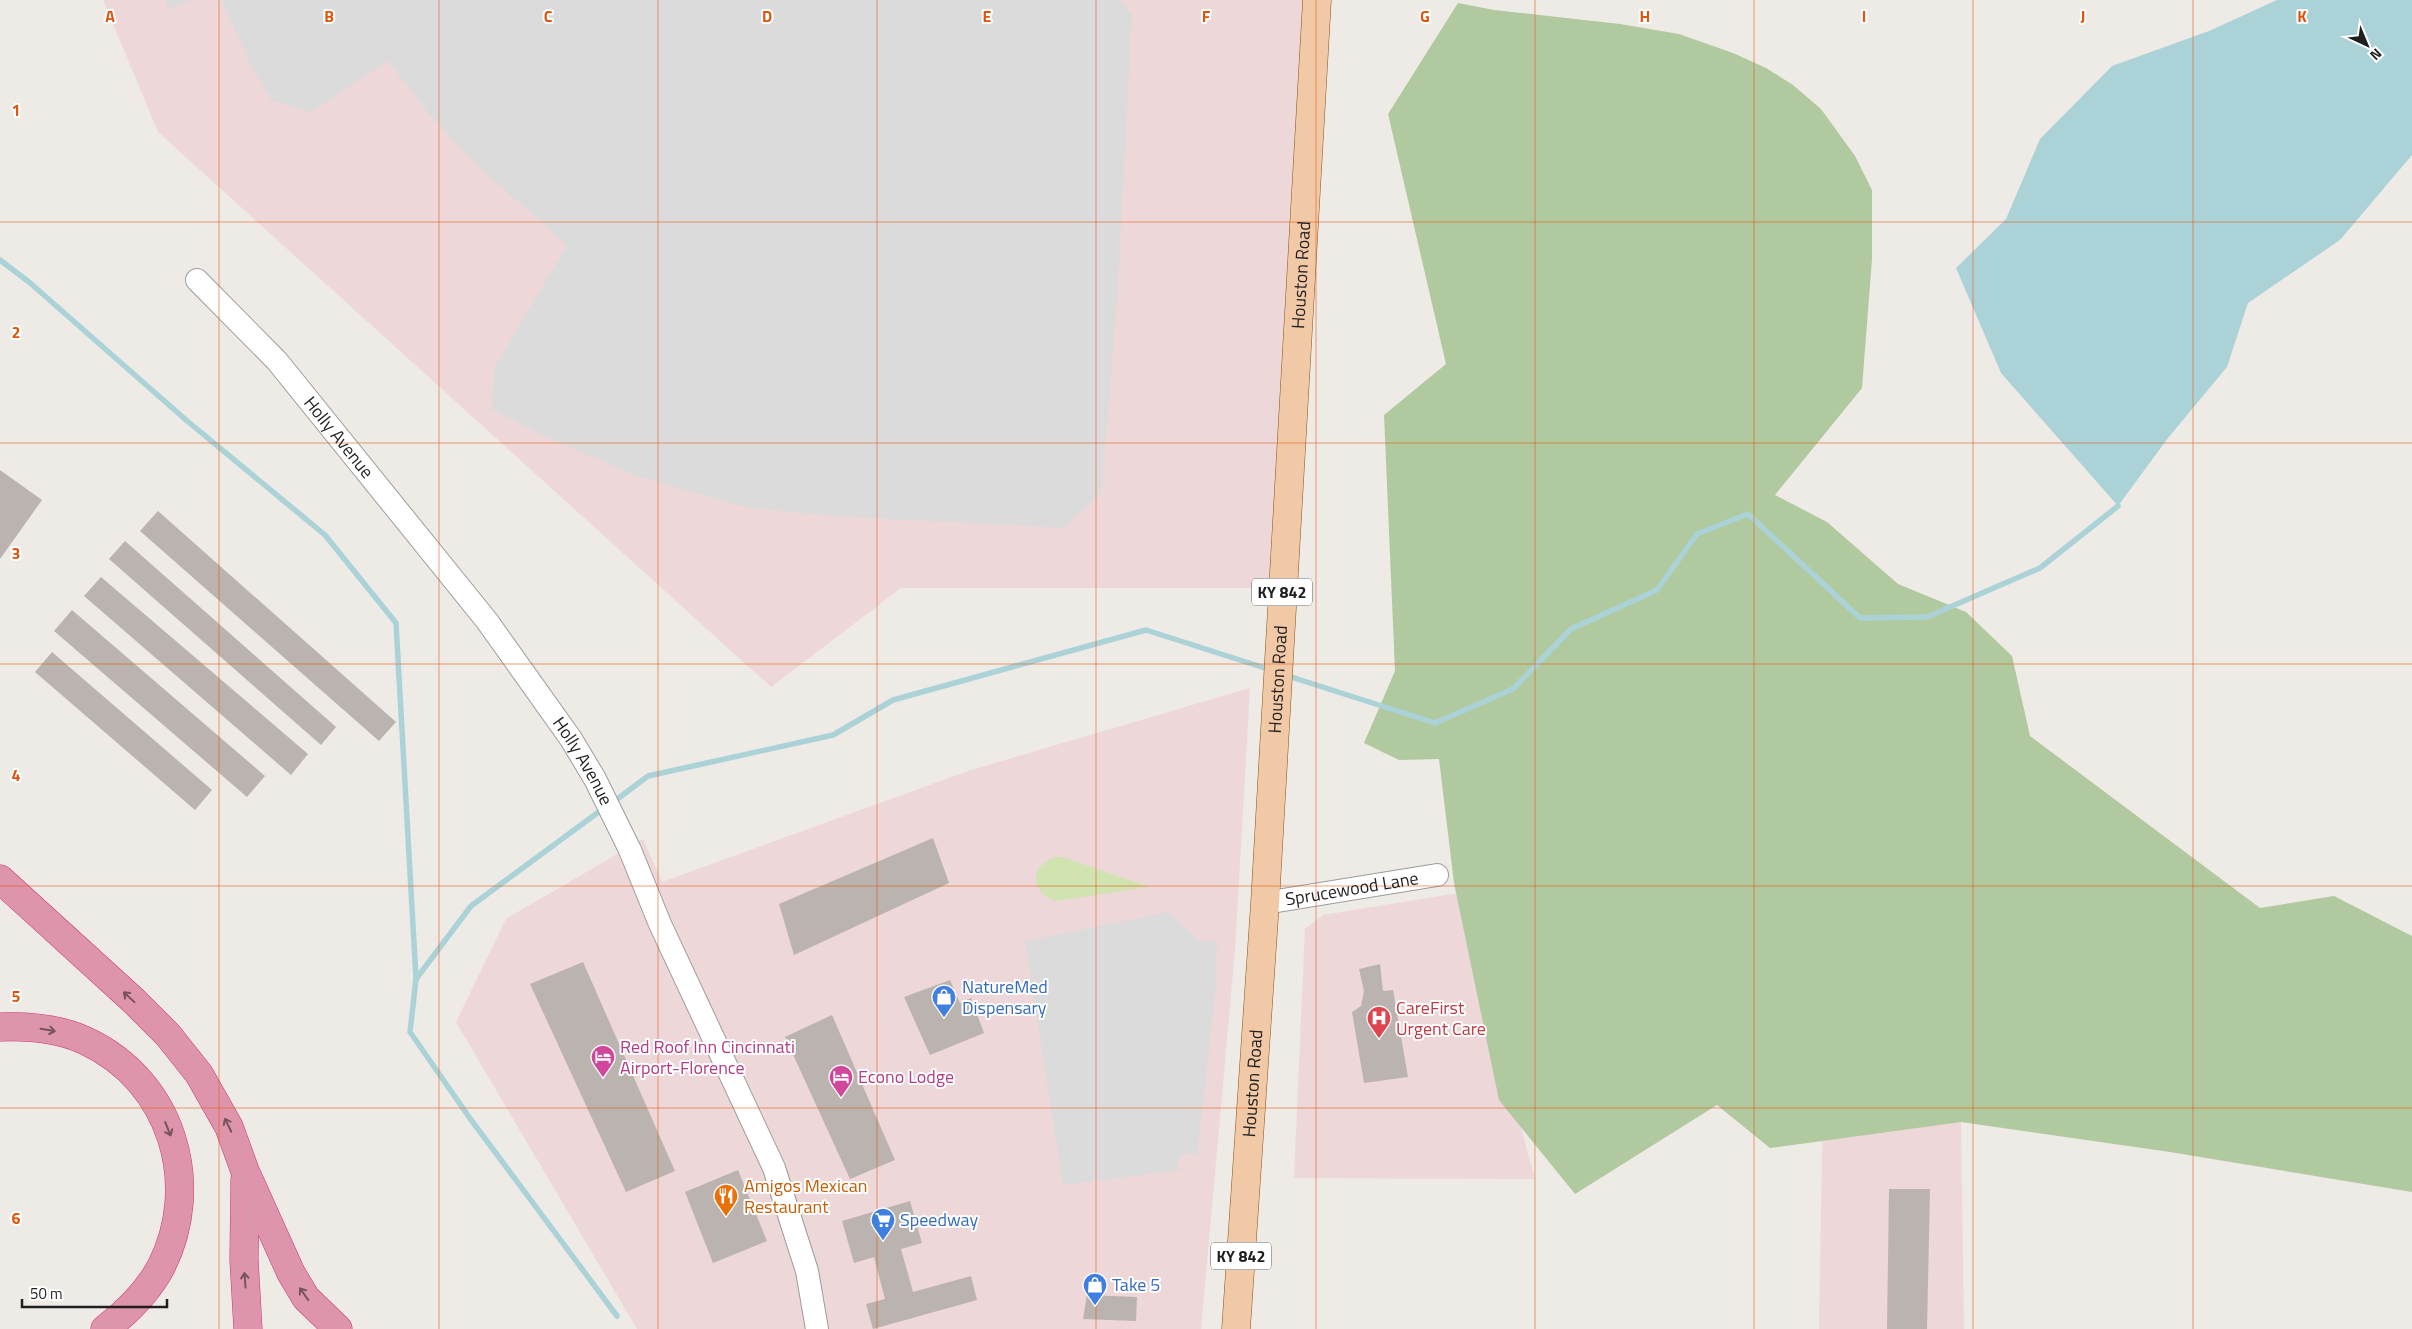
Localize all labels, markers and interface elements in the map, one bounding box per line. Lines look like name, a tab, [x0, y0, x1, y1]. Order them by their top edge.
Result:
text: A	[105, 4, 115, 28]
text: B	[324, 4, 334, 28]
text: C	[544, 4, 553, 28]
text: D	[762, 4, 772, 28]
text: E	[983, 4, 992, 28]
text: F	[1202, 4, 1211, 28]
text: G	[1420, 4, 1430, 28]
text: H	[1640, 4, 1650, 28]
text: I	[1862, 4, 1866, 28]
text: J	[2081, 4, 2085, 28]
text: K	[2297, 4, 2307, 28]
north arrow	[2342, 20, 2392, 70]
text: N	[2366, 44, 2387, 66]
text: 1	[12, 98, 20, 122]
street label: Houston Road	[1284, 220, 1317, 330]
text: 2	[12, 320, 20, 344]
street label: Holly Avenue	[297, 390, 381, 484]
text: 3	[12, 541, 20, 565]
road number: KY 842	[1252, 578, 1312, 606]
street label: Houston Road	[1261, 625, 1294, 734]
street label: Holly Avenue	[546, 711, 620, 810]
text: 4	[12, 763, 21, 787]
street label: Sprucewood Lane	[1283, 864, 1420, 912]
place label: NatureMed Dispensary	[962, 973, 1048, 1021]
text: 5	[12, 984, 21, 1008]
shop icon: NatureMed Dispensary	[931, 984, 957, 1018]
one-way arrow	[123, 991, 136, 1003]
place label: CareFirst Urgent Care	[1396, 994, 1486, 1042]
hospital icon: CareFirst Urgent Care	[1366, 1005, 1392, 1039]
one-way arrow	[40, 1025, 56, 1035]
street label: Houston Road	[1235, 1029, 1269, 1138]
place label: Red Roof Inn Cincinnati Airport-Florence	[620, 1033, 795, 1081]
hotel icon: Red Roof Inn Cincinnati Airport-Florence	[590, 1044, 616, 1078]
place label: Econo Lodge	[858, 1063, 954, 1090]
hotel icon: Econo Lodge	[828, 1064, 854, 1098]
one-way arrow	[222, 1118, 232, 1133]
one-way arrow	[164, 1120, 173, 1136]
place label: Amigos Mexican Restaurant	[744, 1172, 867, 1220]
restaurant icon: Amigos Mexican Restaurant	[713, 1183, 739, 1217]
text: 6	[12, 1206, 21, 1230]
place label: Speedway	[900, 1206, 978, 1233]
supermarket icon: Speedway	[870, 1207, 896, 1241]
road number: KY 842	[1211, 1242, 1271, 1270]
place label: Take 5	[1112, 1271, 1160, 1298]
shop icon: Take 5	[1082, 1272, 1108, 1306]
one-way arrow	[240, 1273, 250, 1289]
scale bar	[22, 1276, 168, 1308]
text: 50 m	[30, 1282, 63, 1305]
one-way arrow	[299, 1287, 309, 1301]

